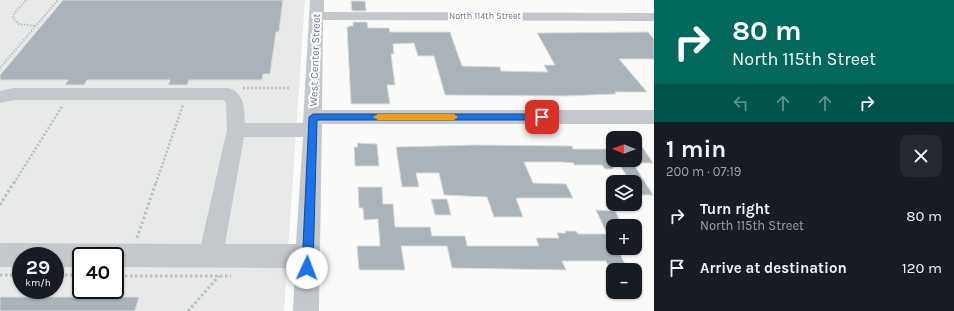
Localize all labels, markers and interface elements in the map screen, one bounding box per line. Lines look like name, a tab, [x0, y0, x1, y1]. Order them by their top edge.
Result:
street label: North 114th Street	[449, 11, 522, 21]
street label: West Center Street	[307, 13, 323, 107]
text: 80 m	[732, 14, 801, 47]
icon: right	[666, 16, 718, 68]
text: North 115th Street	[732, 48, 876, 70]
icon: left	[730, 92, 752, 114]
icon: ahead	[772, 92, 794, 114]
icon: ahead	[814, 92, 836, 114]
icon: right	[856, 92, 878, 114]
pin	[525, 100, 559, 134]
icon: arrive	[531, 106, 553, 128]
north arrow	[606, 131, 642, 167]
map controls	[606, 131, 642, 299]
text: 1 min	[666, 135, 726, 163]
button: close	[900, 135, 942, 177]
text: 200 m · 07:19	[666, 164, 741, 179]
button: layers	[606, 175, 642, 211]
text: Turn right	[700, 200, 770, 218]
icon: right	[666, 205, 688, 227]
text: 80 m	[906, 207, 942, 225]
text: North 115th Street	[700, 218, 804, 233]
button: +	[606, 219, 642, 255]
speed limit sign: 40	[72, 247, 124, 299]
position arrow	[286, 247, 328, 289]
text: 29	[26, 256, 50, 279]
icon: arrive	[666, 257, 688, 279]
text: Arrive at destination	[700, 259, 847, 277]
text: 120 m	[902, 259, 942, 277]
button: −	[606, 263, 642, 299]
text: km/h	[25, 277, 51, 289]

